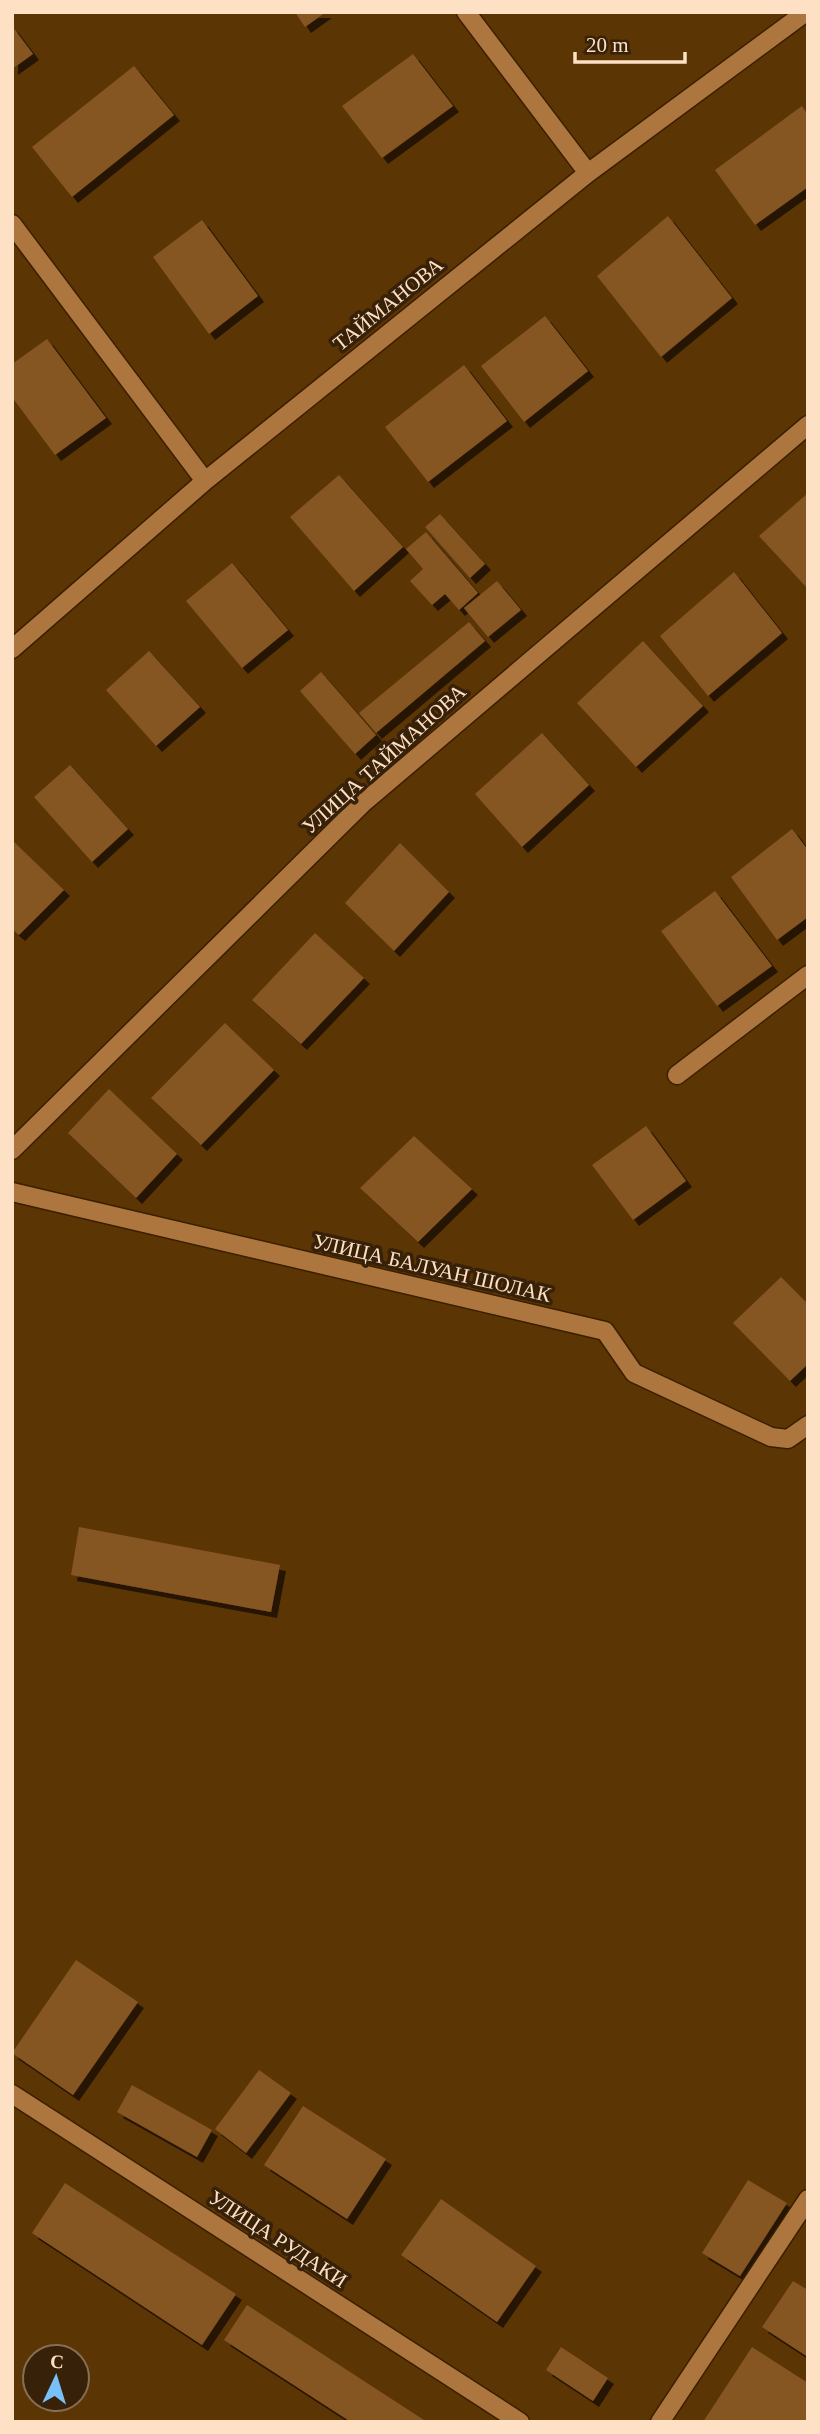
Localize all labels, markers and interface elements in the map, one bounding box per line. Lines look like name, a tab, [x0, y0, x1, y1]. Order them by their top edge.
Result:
scale bar	[575, 21, 685, 65]
text: 20 m	[586, 33, 629, 57]
street label: ТАЙМАНОВА	[328, 252, 448, 356]
street label: УЛИЦА ТАЙМАНОВА	[297, 679, 471, 839]
street label: УЛИЦА БАЛУАН ШОЛАК	[311, 1229, 554, 1307]
street label: УЛИЦА РУДАКИ	[204, 2185, 352, 2293]
north arrow	[21, 2343, 91, 2413]
text: С	[50, 2351, 65, 2372]

